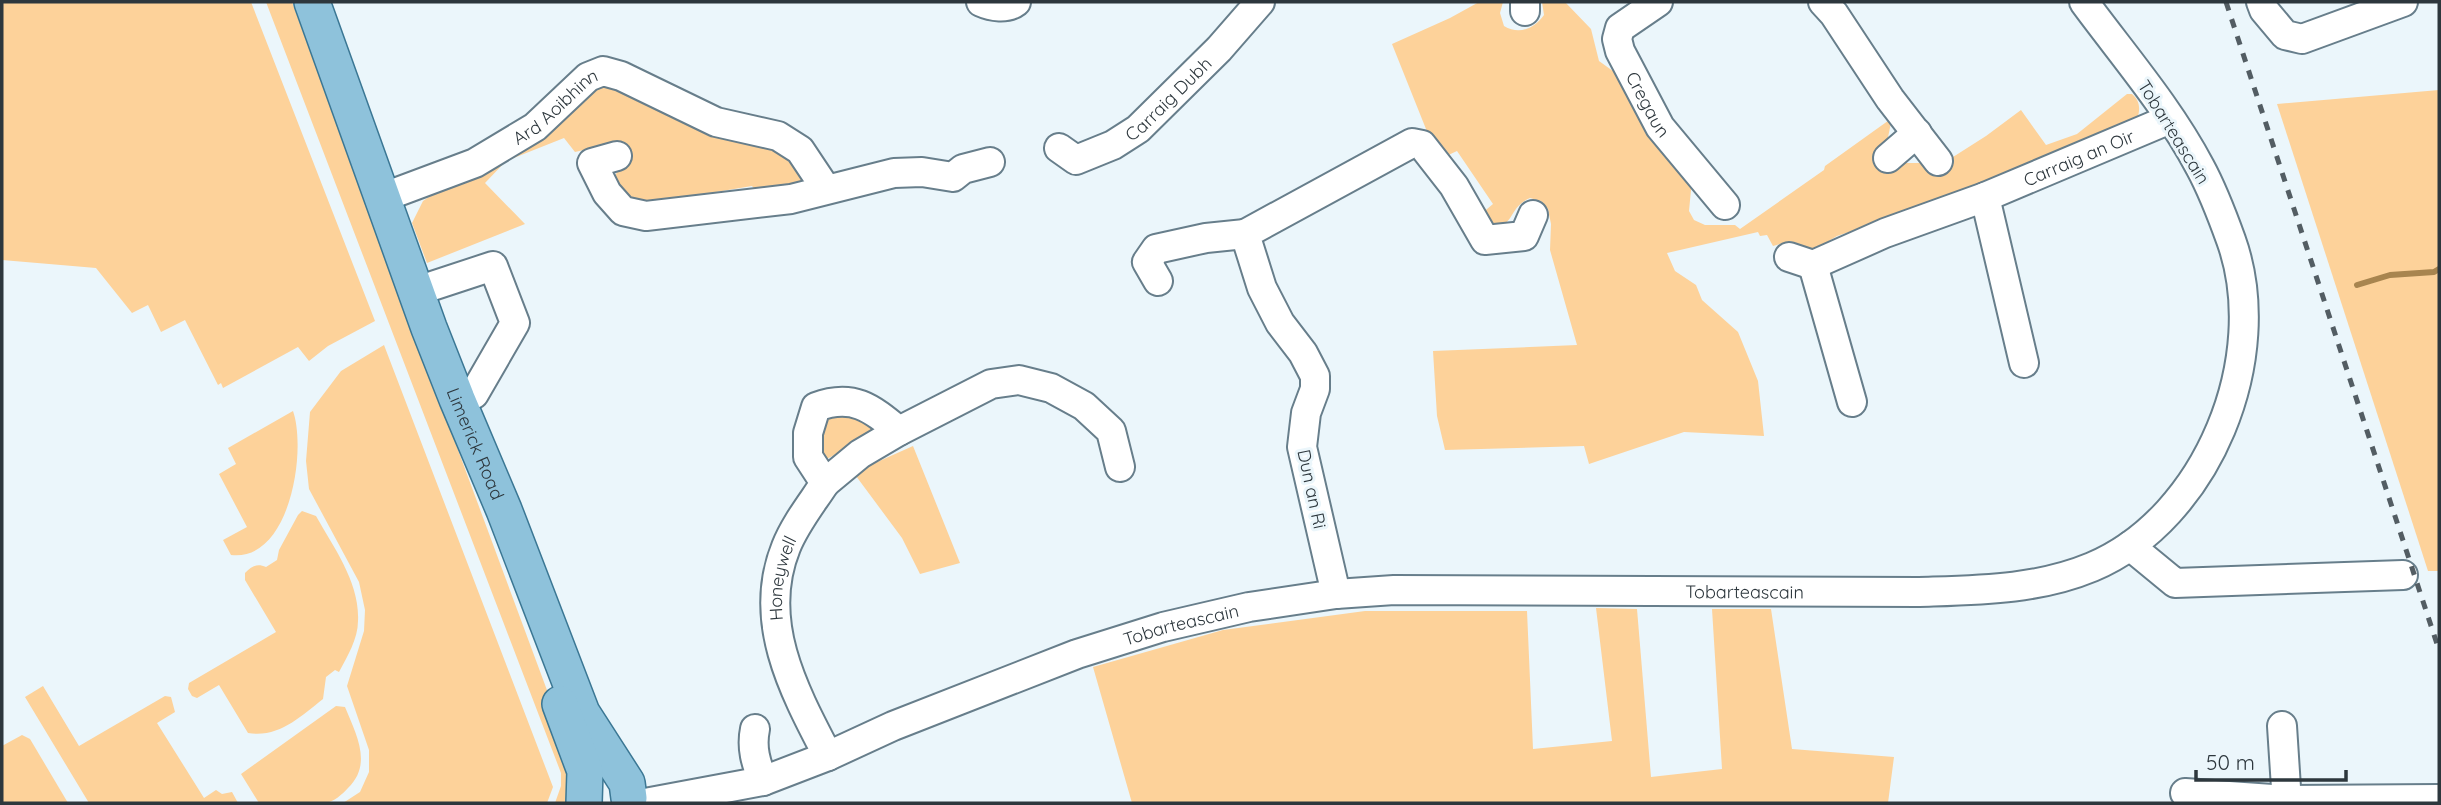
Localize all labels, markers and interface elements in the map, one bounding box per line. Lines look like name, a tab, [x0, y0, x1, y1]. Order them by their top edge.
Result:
street label: Carraig Dubh	[1121, 52, 1216, 146]
street label: Ard Aoibhinn	[508, 63, 601, 149]
street label: Cregaun	[1621, 68, 1675, 142]
street label: Tobarteascain	[2133, 76, 2215, 188]
street label: Carraig an Oir	[2020, 124, 2138, 191]
street label: Limerick Road	[442, 384, 510, 503]
street label: Dun an Ri	[1292, 447, 1332, 531]
street label: Honeywell	[764, 532, 801, 622]
street label: Tobarteascain	[1685, 580, 1804, 603]
street label: Tobarteascain	[1120, 598, 1241, 650]
scale bar	[2196, 738, 2346, 782]
text: 50 m	[2206, 749, 2255, 775]

